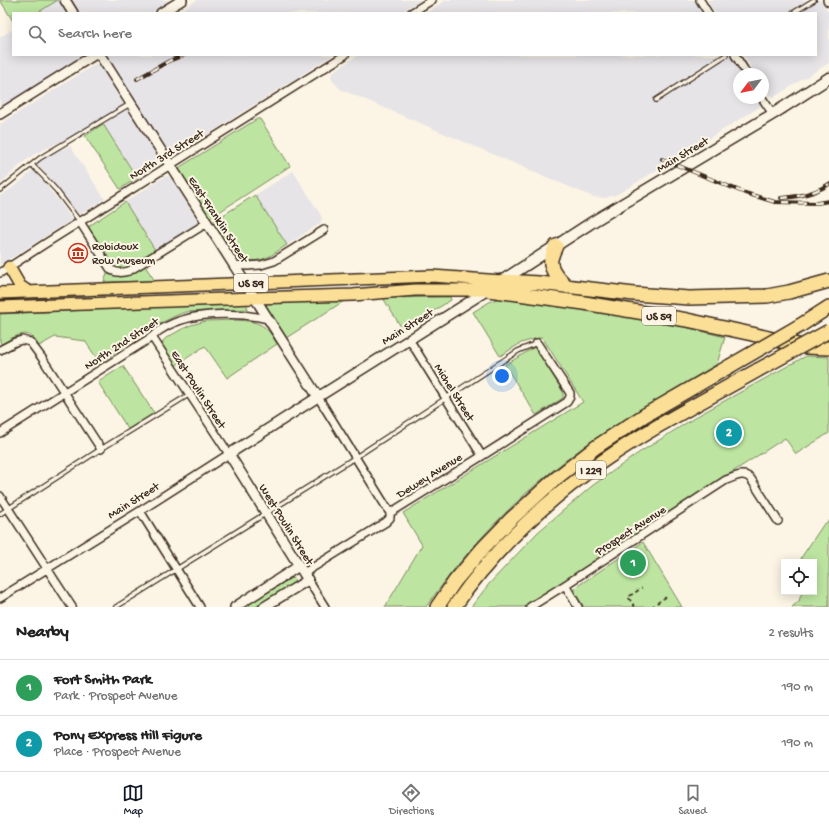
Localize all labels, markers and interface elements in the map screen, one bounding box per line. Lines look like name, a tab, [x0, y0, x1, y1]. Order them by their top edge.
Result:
search box	[12, 12, 817, 56]
icon: search	[26, 23, 48, 45]
text: Search here	[58, 25, 132, 43]
north arrow	[733, 68, 769, 104]
street label: North 3rd Street	[127, 127, 208, 184]
street label: Main Street	[655, 134, 712, 177]
street label: East Franklin Street	[184, 174, 251, 267]
place label: Robidoux Row Museum	[92, 241, 156, 269]
museum icon: Robidoux Row Museum	[67, 242, 89, 264]
road number: US 59	[234, 274, 268, 292]
street label: Main Street	[380, 306, 437, 349]
road number: US 59	[642, 307, 676, 325]
street label: North 2nd Street	[82, 315, 163, 374]
street label: East Poulin Street	[167, 348, 228, 433]
street label: Michel Street	[430, 362, 477, 425]
your location	[492, 366, 512, 386]
pin: 2	[716, 418, 742, 448]
street label: Dewey Avenue	[394, 451, 466, 503]
road number: I 229	[576, 461, 606, 479]
street label: Main Street	[106, 480, 163, 523]
street label: West Poulin Street	[255, 482, 316, 569]
street label: Prospect Avenue	[592, 503, 670, 560]
pin: 1	[620, 548, 646, 578]
map controls	[781, 559, 817, 595]
button: locate	[781, 559, 817, 595]
text: Nearby	[16, 623, 69, 643]
text: 2 results	[768, 626, 813, 641]
text: Fort Smith Park	[54, 671, 152, 689]
text: 1	[26, 680, 32, 695]
text: 190 m	[782, 680, 813, 695]
text: Park · Prospect Avenue	[54, 689, 177, 704]
text: Pony Express Hill Figure	[54, 727, 202, 745]
text: 2	[26, 736, 32, 751]
text: 190 m	[782, 736, 813, 751]
text: Place · Prospect Avenue	[54, 745, 181, 760]
tab: Map	[122, 782, 144, 818]
tab: Directions	[389, 782, 434, 818]
tab: Saved	[678, 782, 707, 818]

